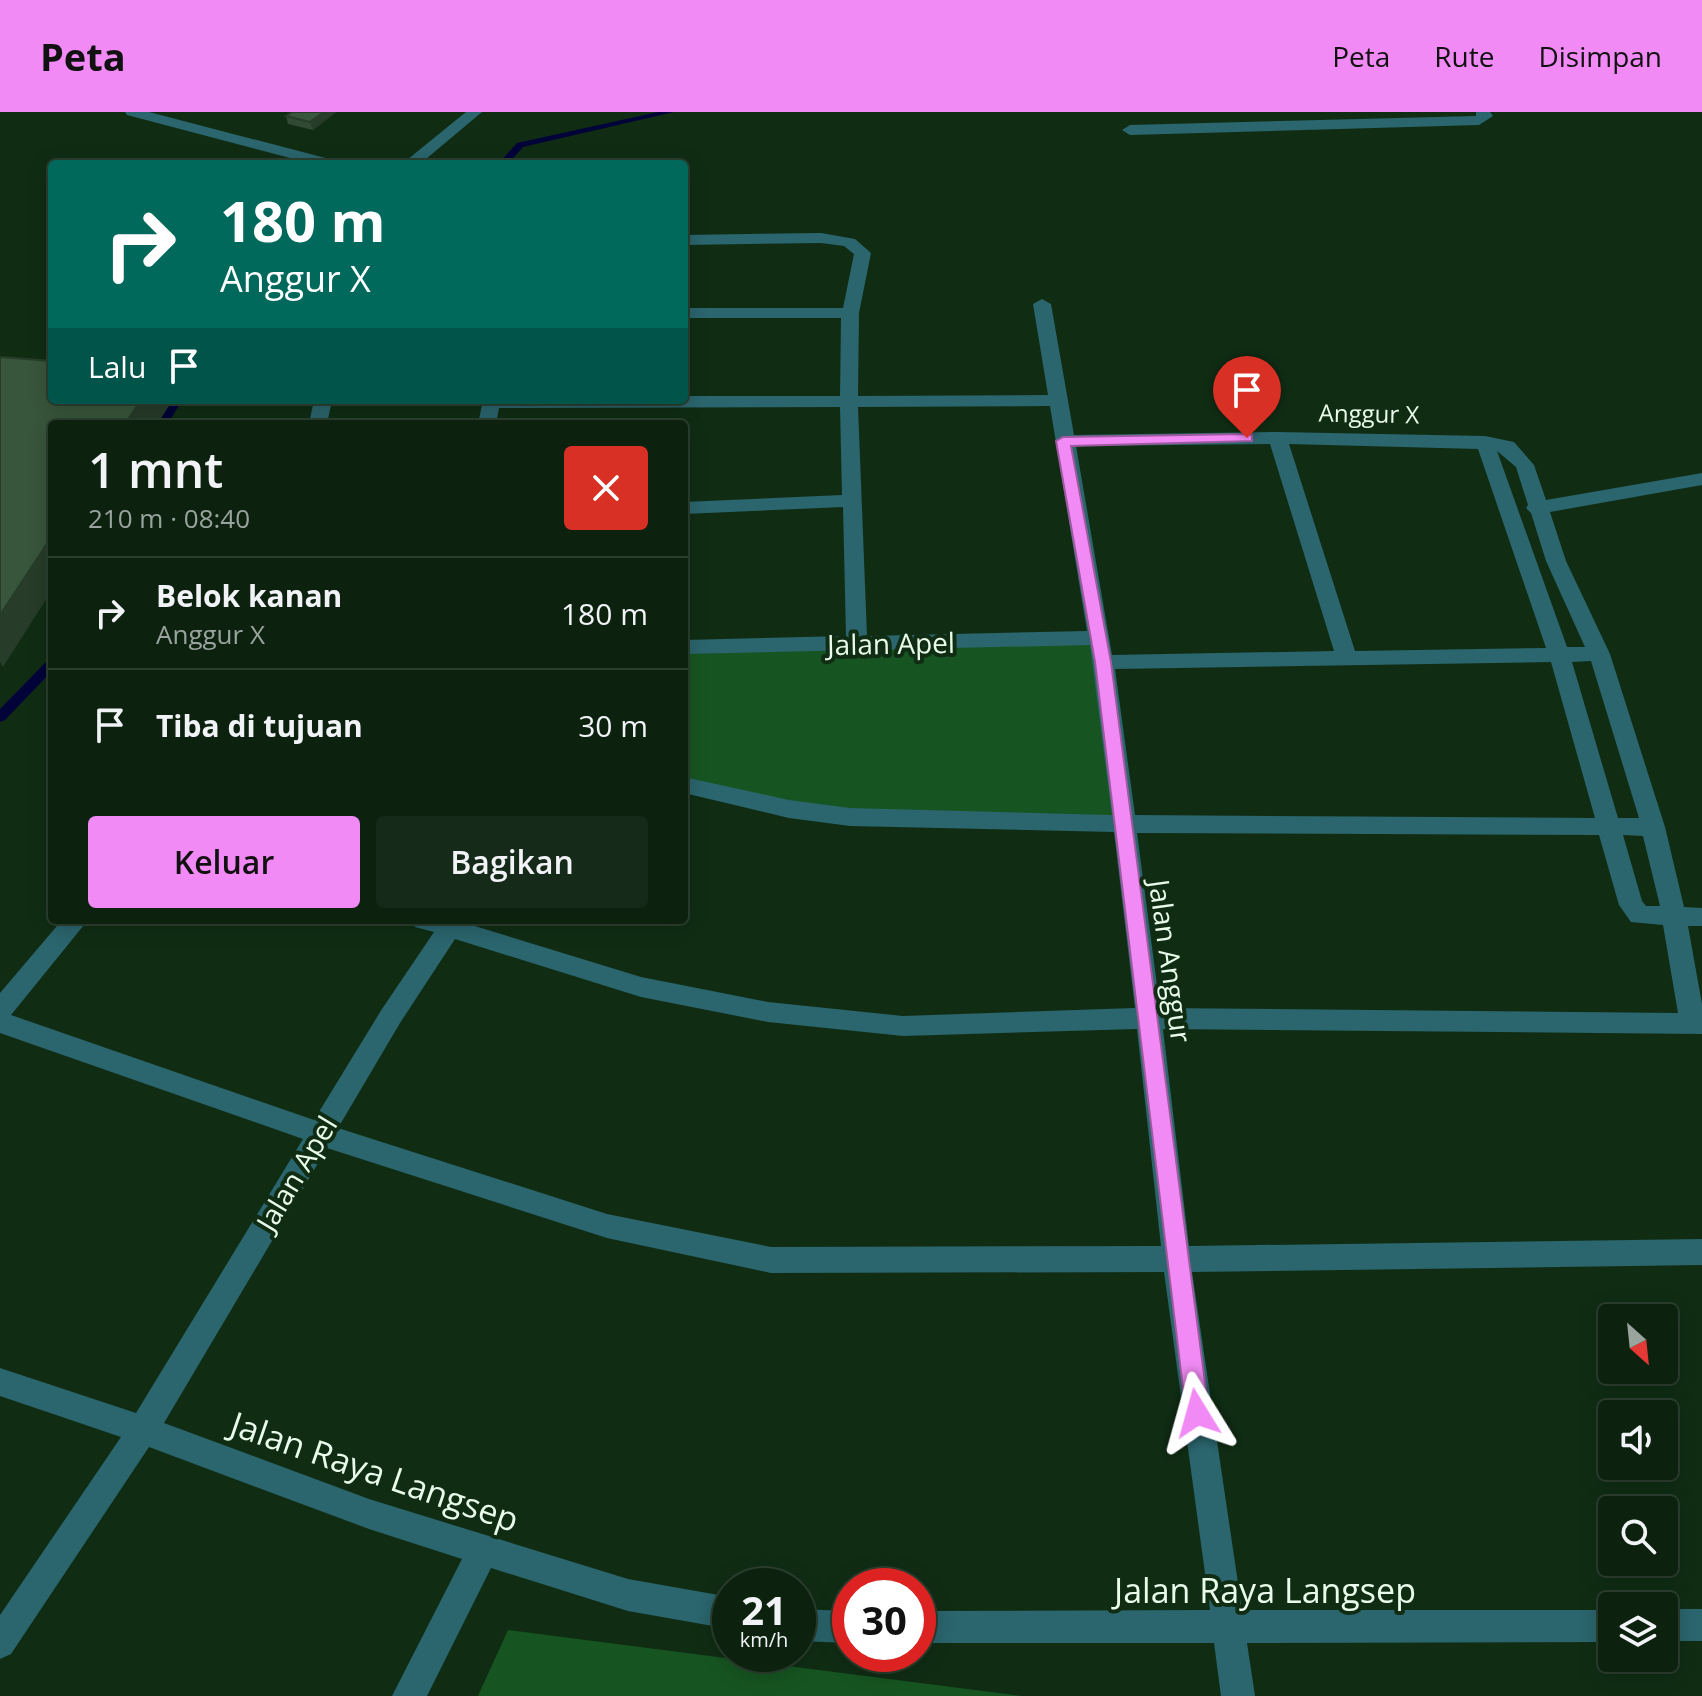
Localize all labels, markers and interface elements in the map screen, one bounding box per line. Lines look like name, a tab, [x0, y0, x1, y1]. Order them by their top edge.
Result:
text: Peta	[40, 30, 126, 82]
text: Peta	[1332, 37, 1390, 75]
text: Rute	[1434, 37, 1494, 75]
text: Disimpan	[1538, 37, 1662, 75]
text: 180 m	[220, 182, 386, 258]
icon: right	[88, 192, 192, 296]
text: Anggur X	[220, 254, 371, 303]
icon: arrive	[162, 344, 206, 388]
text: Lalu	[88, 346, 146, 387]
pin	[1213, 356, 1281, 438]
icon: arrive	[1225, 368, 1269, 412]
street label: Anggur X	[1318, 396, 1420, 430]
text: 1 mnt	[88, 437, 223, 502]
button: close	[564, 446, 648, 530]
text: 210 m · 08:40	[88, 500, 250, 536]
text: Belok kanan	[156, 575, 342, 616]
icon: right	[88, 591, 132, 635]
text: 180 m	[561, 593, 648, 634]
text: Anggur X	[156, 616, 265, 652]
street label: Jalan Apel	[824, 623, 955, 663]
icon: arrive	[88, 703, 132, 747]
text: Tiba di tujuan	[156, 705, 363, 746]
text: 30 m	[578, 705, 648, 746]
button: Keluar	[88, 816, 360, 908]
button: Bagikan	[376, 816, 648, 908]
street label: Jalan Anggur	[1140, 874, 1201, 1045]
street label: Jalan Apel	[245, 1108, 345, 1240]
north arrow	[1598, 1304, 1678, 1384]
map controls	[1598, 1304, 1678, 1672]
position arrow	[1155, 1371, 1239, 1455]
street label: Jalan Raya Langsep	[222, 1399, 525, 1542]
button: sound	[1598, 1400, 1678, 1480]
button: search	[1598, 1496, 1678, 1576]
street label: Jalan Raya Langsep	[1111, 1567, 1416, 1613]
speed limit sign: 30	[832, 1568, 936, 1672]
text: 21	[741, 1582, 787, 1637]
button: layers	[1598, 1592, 1678, 1672]
text: km/h	[740, 1626, 788, 1653]

